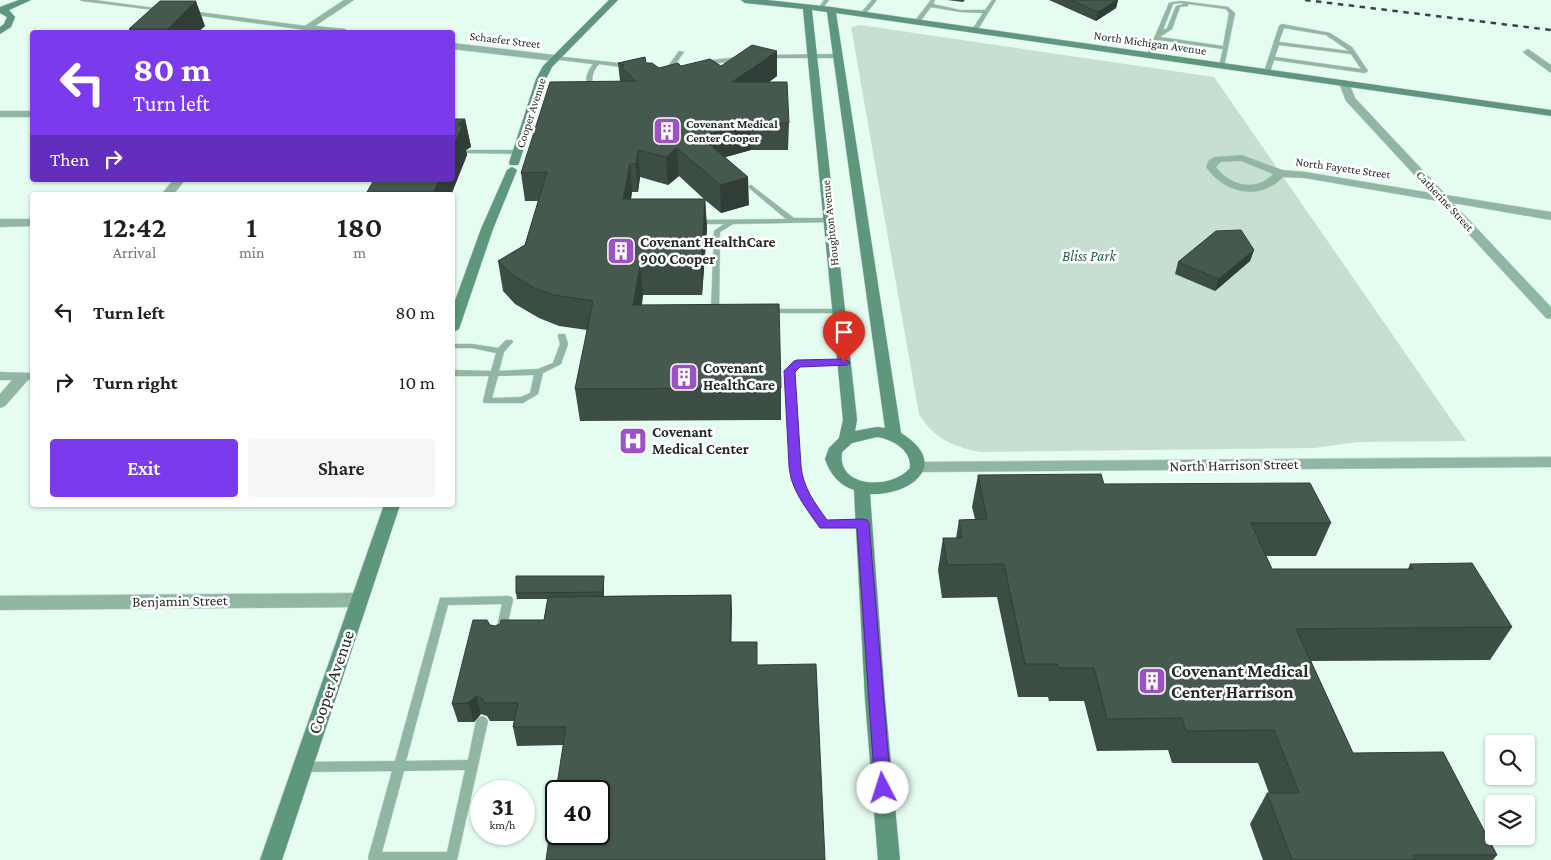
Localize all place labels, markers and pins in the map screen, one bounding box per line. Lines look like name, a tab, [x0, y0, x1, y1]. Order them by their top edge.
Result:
building icon: Covenant Medical Center Cooper	[652, 116, 682, 146]
place label: Covenant Medical Center Cooper	[686, 117, 778, 145]
place label: Covenant HealthCare 900 Cooper	[640, 234, 776, 267]
building icon: Covenant HealthCare 900 Cooper	[606, 236, 636, 266]
pin	[823, 311, 865, 362]
place label: Covenant HealthCare	[703, 360, 775, 393]
building icon: Covenant HealthCare	[669, 362, 699, 392]
place label: Covenant Medical Center	[652, 424, 749, 457]
hospital icon: Covenant Medical Center	[618, 426, 648, 456]
place label: Covenant Medical Center Harrison	[1171, 661, 1309, 702]
building icon: Covenant Medical Center Harrison	[1137, 666, 1167, 696]

